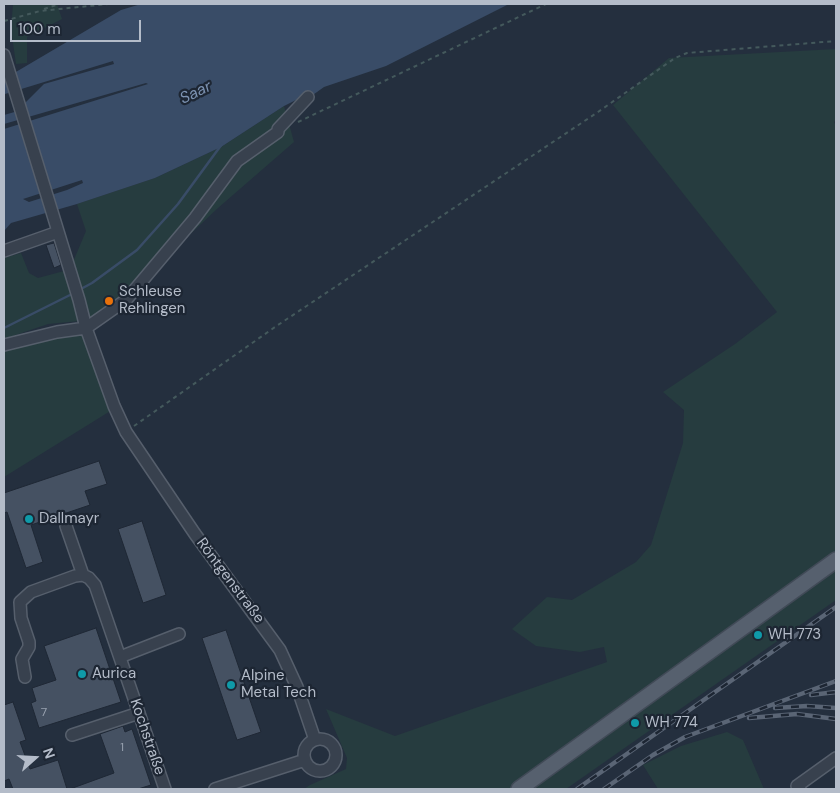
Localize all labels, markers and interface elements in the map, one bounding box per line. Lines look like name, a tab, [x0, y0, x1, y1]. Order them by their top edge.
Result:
scale bar	[12, 10, 144, 42]
text: 100 m	[18, 19, 61, 39]
water label: Saar	[177, 77, 215, 109]
place label: Schleuse Rehlingen	[119, 283, 185, 318]
marker: Schleuse Rehlingen	[103, 295, 115, 307]
place label: Dallmayr	[39, 510, 99, 528]
marker: Dallmayr	[23, 513, 35, 525]
street label: Röntgenstraße	[192, 535, 268, 627]
place label: WH 773	[768, 626, 821, 644]
marker: WH 773	[752, 629, 764, 641]
place label: Aurica	[92, 665, 136, 683]
place label: Alpine Metal Tech	[241, 667, 316, 702]
marker: Aurica	[76, 668, 88, 680]
marker: Alpine Metal Tech	[225, 679, 237, 691]
street label: Kochstraße	[126, 697, 168, 777]
house number: 7	[41, 706, 47, 720]
place label: WH 774	[645, 714, 698, 732]
marker: WH 774	[629, 717, 641, 729]
north arrow	[10, 733, 60, 783]
house number: 1	[120, 741, 124, 755]
text: N	[39, 745, 59, 761]

